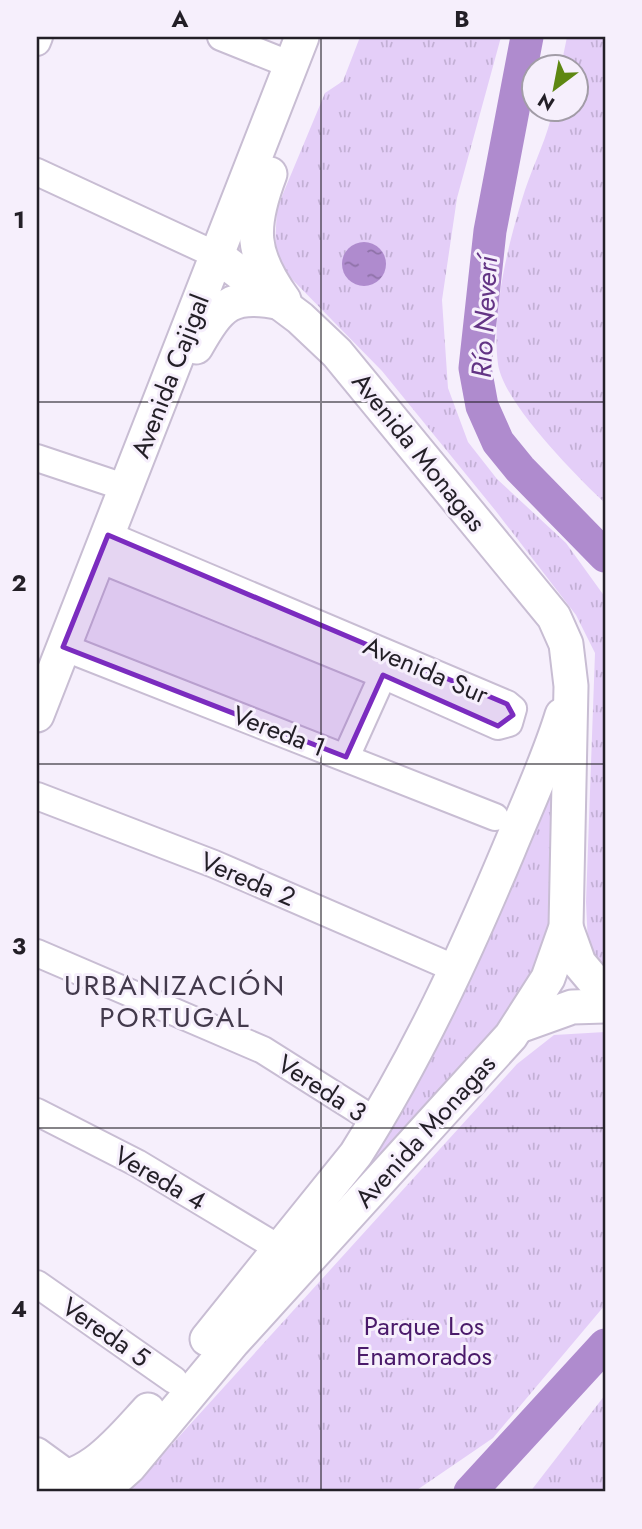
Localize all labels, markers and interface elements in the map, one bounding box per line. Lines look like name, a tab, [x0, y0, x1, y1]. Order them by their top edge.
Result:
text: A	[171, 2, 189, 36]
text: B	[454, 2, 470, 36]
north arrow	[520, 52, 590, 122]
text: N	[533, 87, 560, 117]
text: 1	[13, 203, 25, 237]
water label: Río Neverí	[461, 251, 508, 379]
street label: Avenida Cajigal	[121, 289, 219, 463]
street label: Avenida Monagas	[343, 364, 495, 540]
text: 2	[11, 566, 27, 600]
street label: Avenida Sur	[358, 627, 495, 713]
street label: Vereda 1	[227, 696, 331, 766]
street label: Vereda 2	[194, 842, 302, 916]
text: 3	[12, 929, 26, 963]
district label: URBANIZACIÓN PORTUGAL	[64, 965, 286, 1038]
street label: Vereda 3	[270, 1045, 374, 1131]
street label: Avenida Monagas	[346, 1046, 504, 1216]
street label: Vereda 4	[107, 1136, 213, 1220]
street label: Vereda 5	[54, 1288, 158, 1376]
text: 4	[11, 1292, 27, 1326]
park label: Parque Los Enamorados	[356, 1307, 492, 1375]

